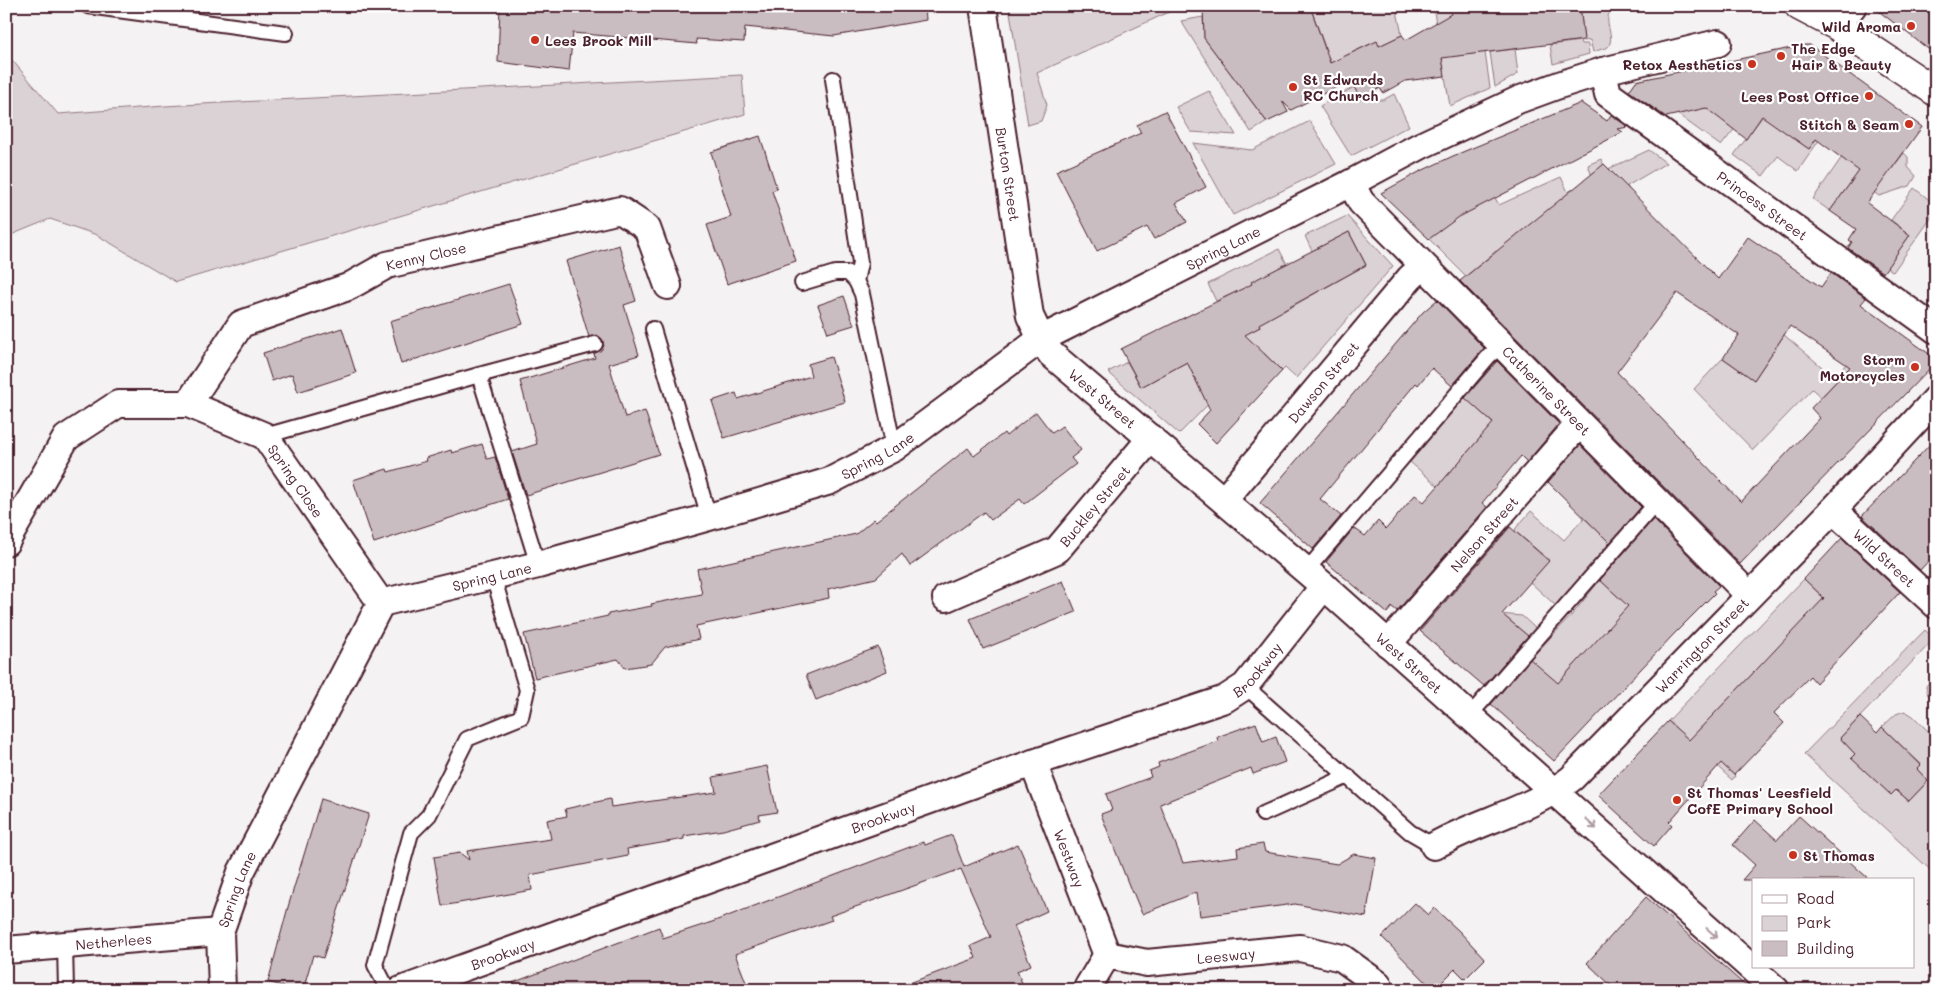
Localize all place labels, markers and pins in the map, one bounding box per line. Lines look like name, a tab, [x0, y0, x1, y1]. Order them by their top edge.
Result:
place label: Wild Aroma	[1821, 17, 1901, 36]
marker: Wild Aroma	[1905, 20, 1917, 32]
place label: Lees Brook Mill	[545, 31, 652, 50]
marker: Lees Brook Mill	[529, 34, 541, 46]
place label: The Edge Hair & Beauty	[1791, 39, 1892, 74]
marker: The Edge Hair & Beauty	[1775, 50, 1787, 62]
place label: Retox Aesthetics	[1623, 55, 1742, 74]
marker: Retox Aesthetics	[1746, 58, 1758, 70]
place label: St Edwards RC Church	[1303, 70, 1383, 105]
marker: St Edwards RC Church	[1287, 81, 1299, 93]
place label: Lees Post Office	[1741, 87, 1859, 106]
marker: Lees Post Office	[1863, 90, 1875, 102]
place label: Stitch & Seam	[1799, 115, 1899, 134]
marker: Stitch & Seam	[1903, 118, 1915, 130]
place label: Storm Motorcycles	[1820, 350, 1905, 385]
marker: Storm Motorcycles	[1909, 361, 1921, 373]
place label: St Thomas' Leesfield CofE Primary School	[1687, 783, 1833, 818]
marker: St Thomas' Leesfield CofE Primary School	[1671, 794, 1683, 806]
place label: St Thomas	[1803, 846, 1875, 865]
marker: St Thomas	[1787, 849, 1799, 861]

